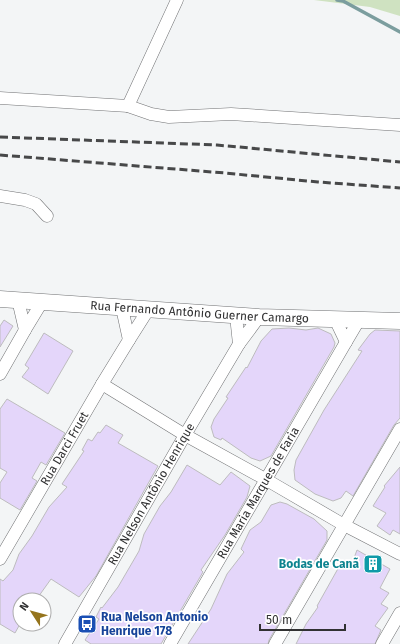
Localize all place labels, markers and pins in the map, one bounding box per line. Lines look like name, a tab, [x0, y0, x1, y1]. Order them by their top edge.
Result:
building icon: Bodas de Canã	[362, 553, 384, 575]
place label: Bodas de Canã	[279, 557, 359, 571]
place label: Rua Nelson Antonio Henrique 178	[101, 610, 208, 638]
bus stop icon: Rua Nelson Antonio Henrique 178	[76, 613, 98, 635]

